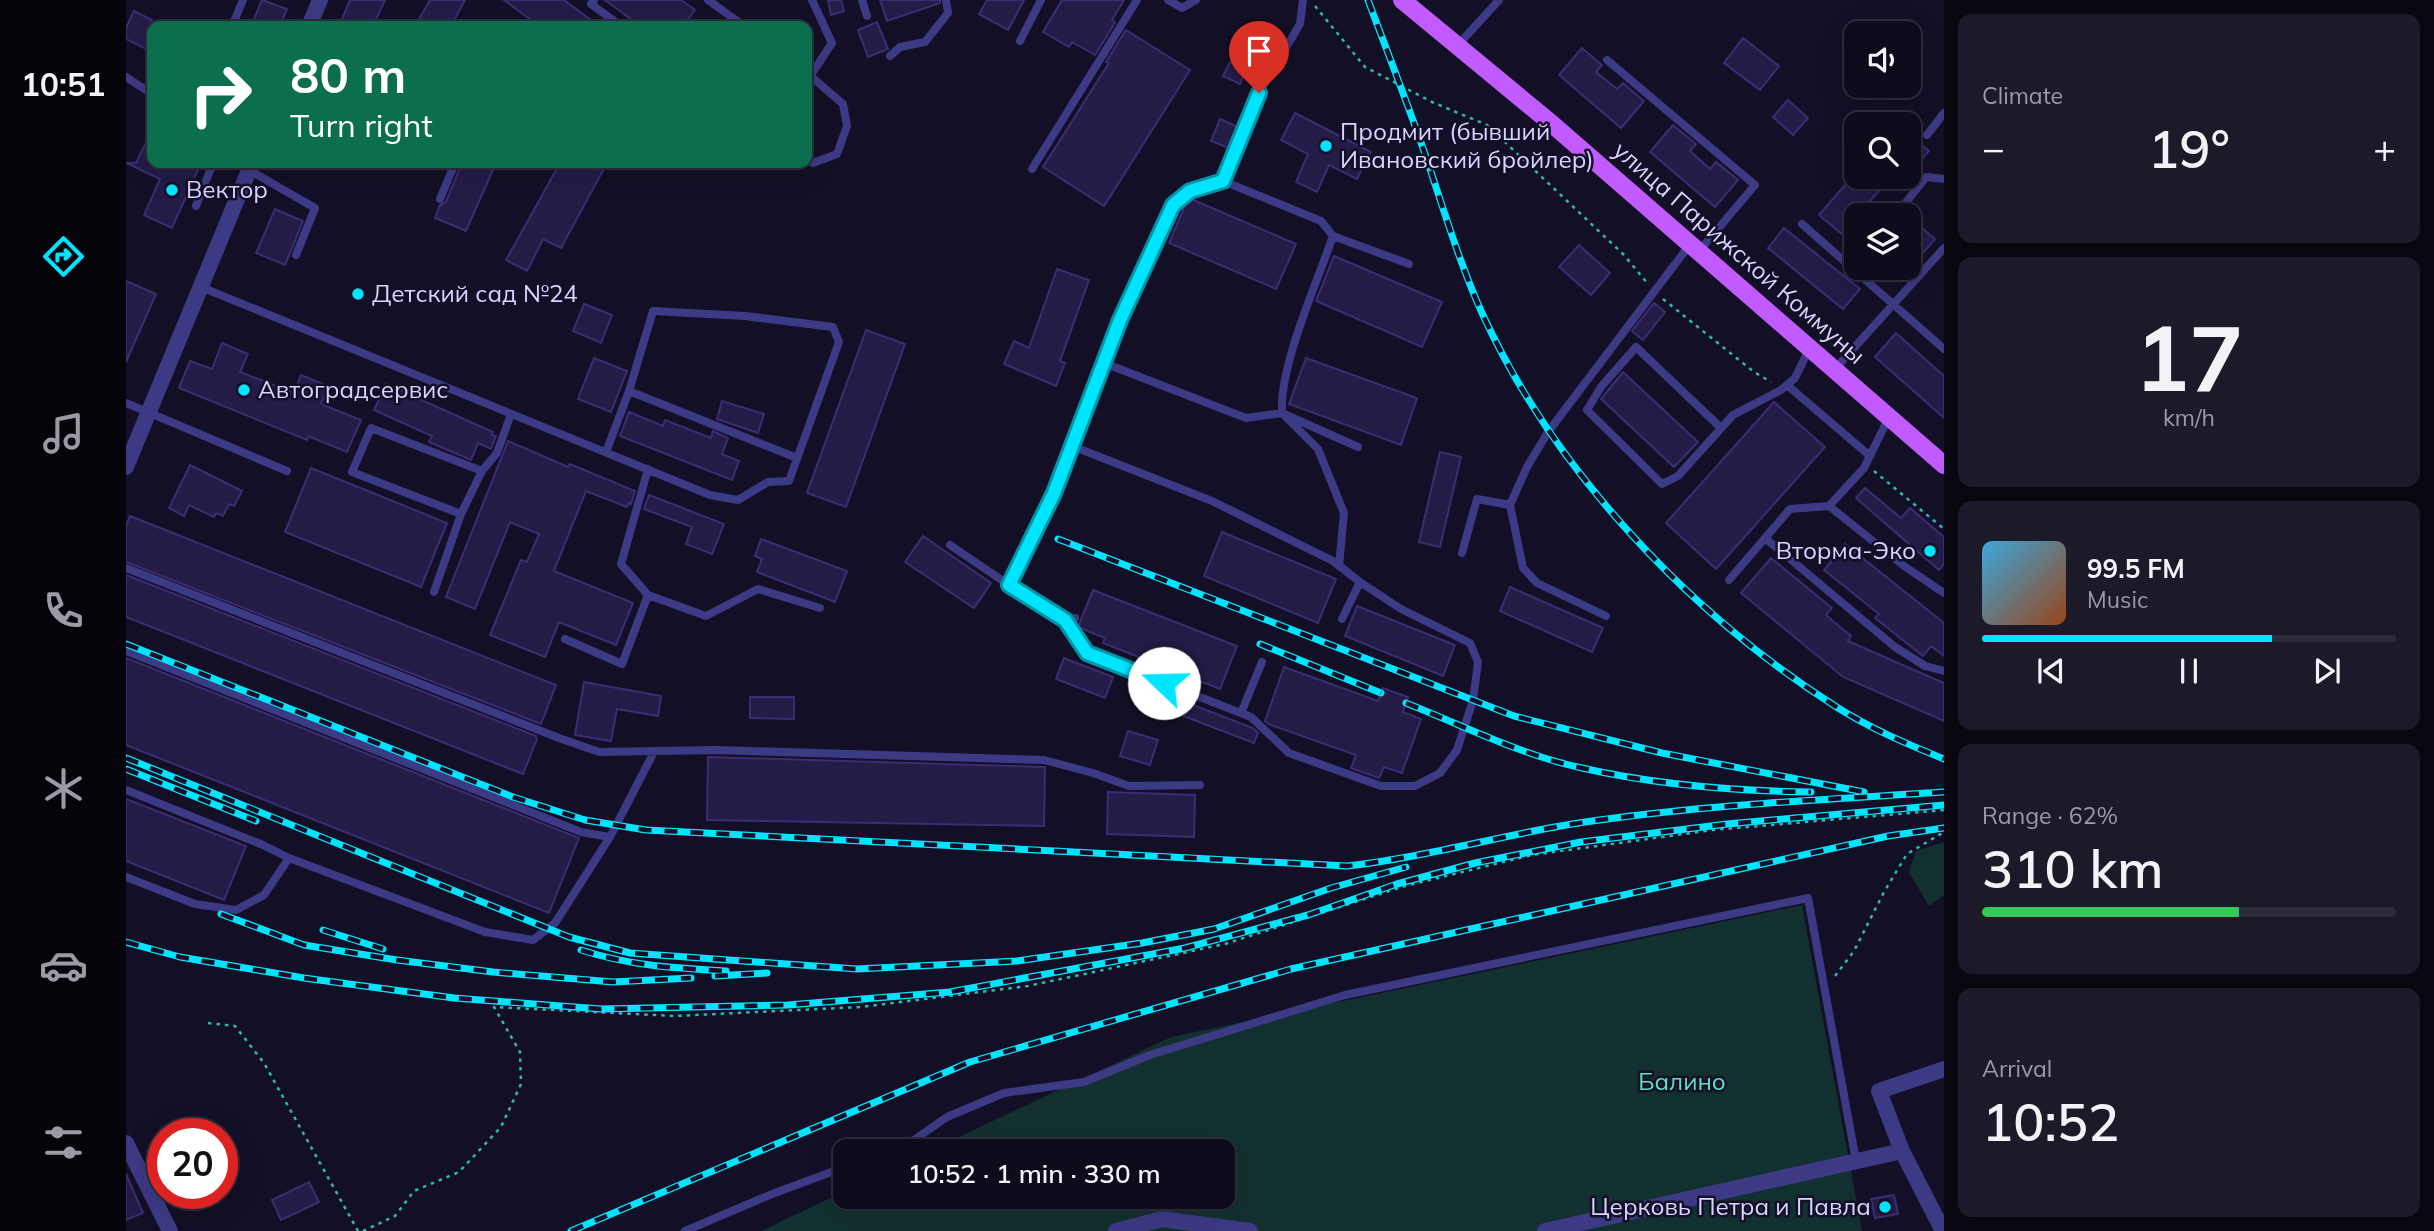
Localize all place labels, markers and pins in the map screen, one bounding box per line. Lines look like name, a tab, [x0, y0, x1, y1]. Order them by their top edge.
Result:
pin	[1229, 21, 1289, 93]
place label: Продмит (бывший Ивановский бройлер)	[1340, 116, 1594, 174]
marker: Продмит (бывший Ивановский бройлер)	[1318, 138, 1334, 154]
place label: Вектор	[186, 174, 268, 204]
marker: Вектор	[164, 182, 180, 198]
place label: Детский сад №24	[372, 278, 578, 308]
marker: Детский сад №24	[350, 286, 366, 302]
place label: Автоградсервис	[258, 374, 449, 404]
marker: Автоградсервис	[236, 382, 252, 398]
place label: Вторма-Эко	[1776, 535, 1916, 565]
marker: Вторма-Эко	[1922, 543, 1938, 559]
place label: Церковь Петра и Павла	[1590, 1191, 1871, 1221]
marker: Церковь Петра и Павла	[1877, 1199, 1893, 1215]

